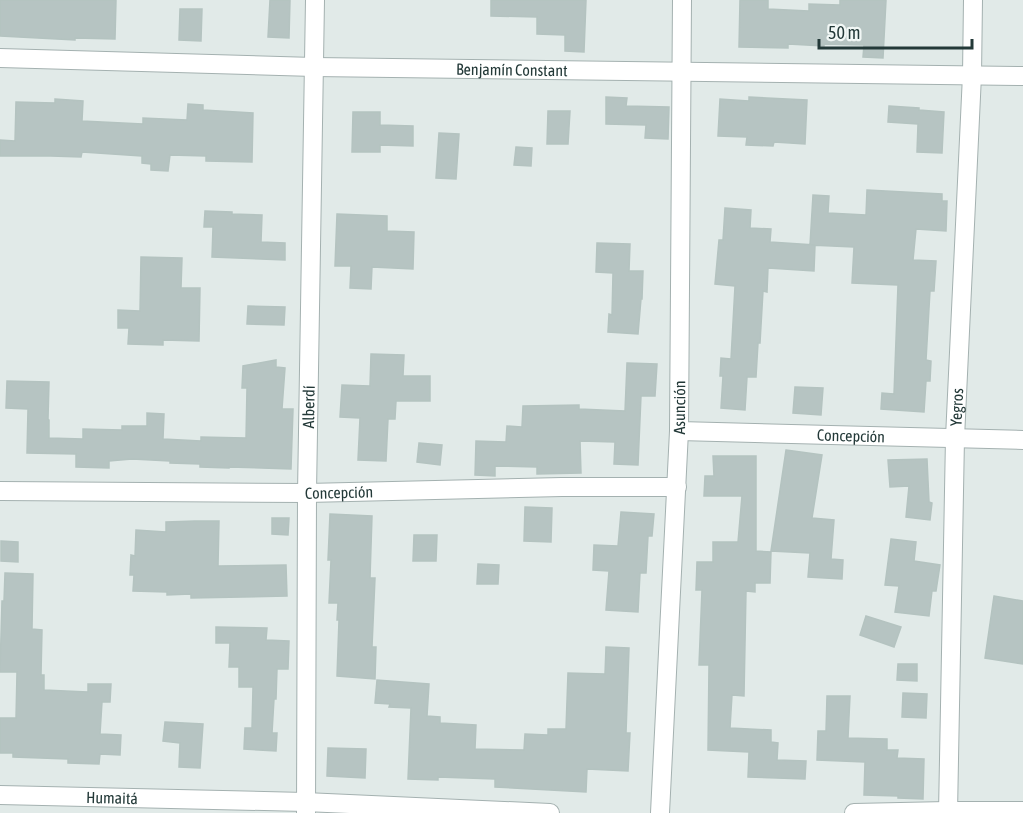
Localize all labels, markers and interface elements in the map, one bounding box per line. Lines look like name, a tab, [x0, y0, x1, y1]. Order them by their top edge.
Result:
scale bar	[819, 12, 972, 50]
text: 50 m	[828, 22, 860, 43]
street label: Benjamín Constant	[456, 60, 568, 79]
street label: Asunción	[670, 380, 688, 434]
street label: Alberdí	[299, 385, 318, 429]
street label: Yegros	[947, 387, 966, 427]
street label: Concepción	[817, 426, 885, 446]
street label: Concepción	[305, 482, 373, 502]
street label: Humaitá	[86, 788, 138, 807]

